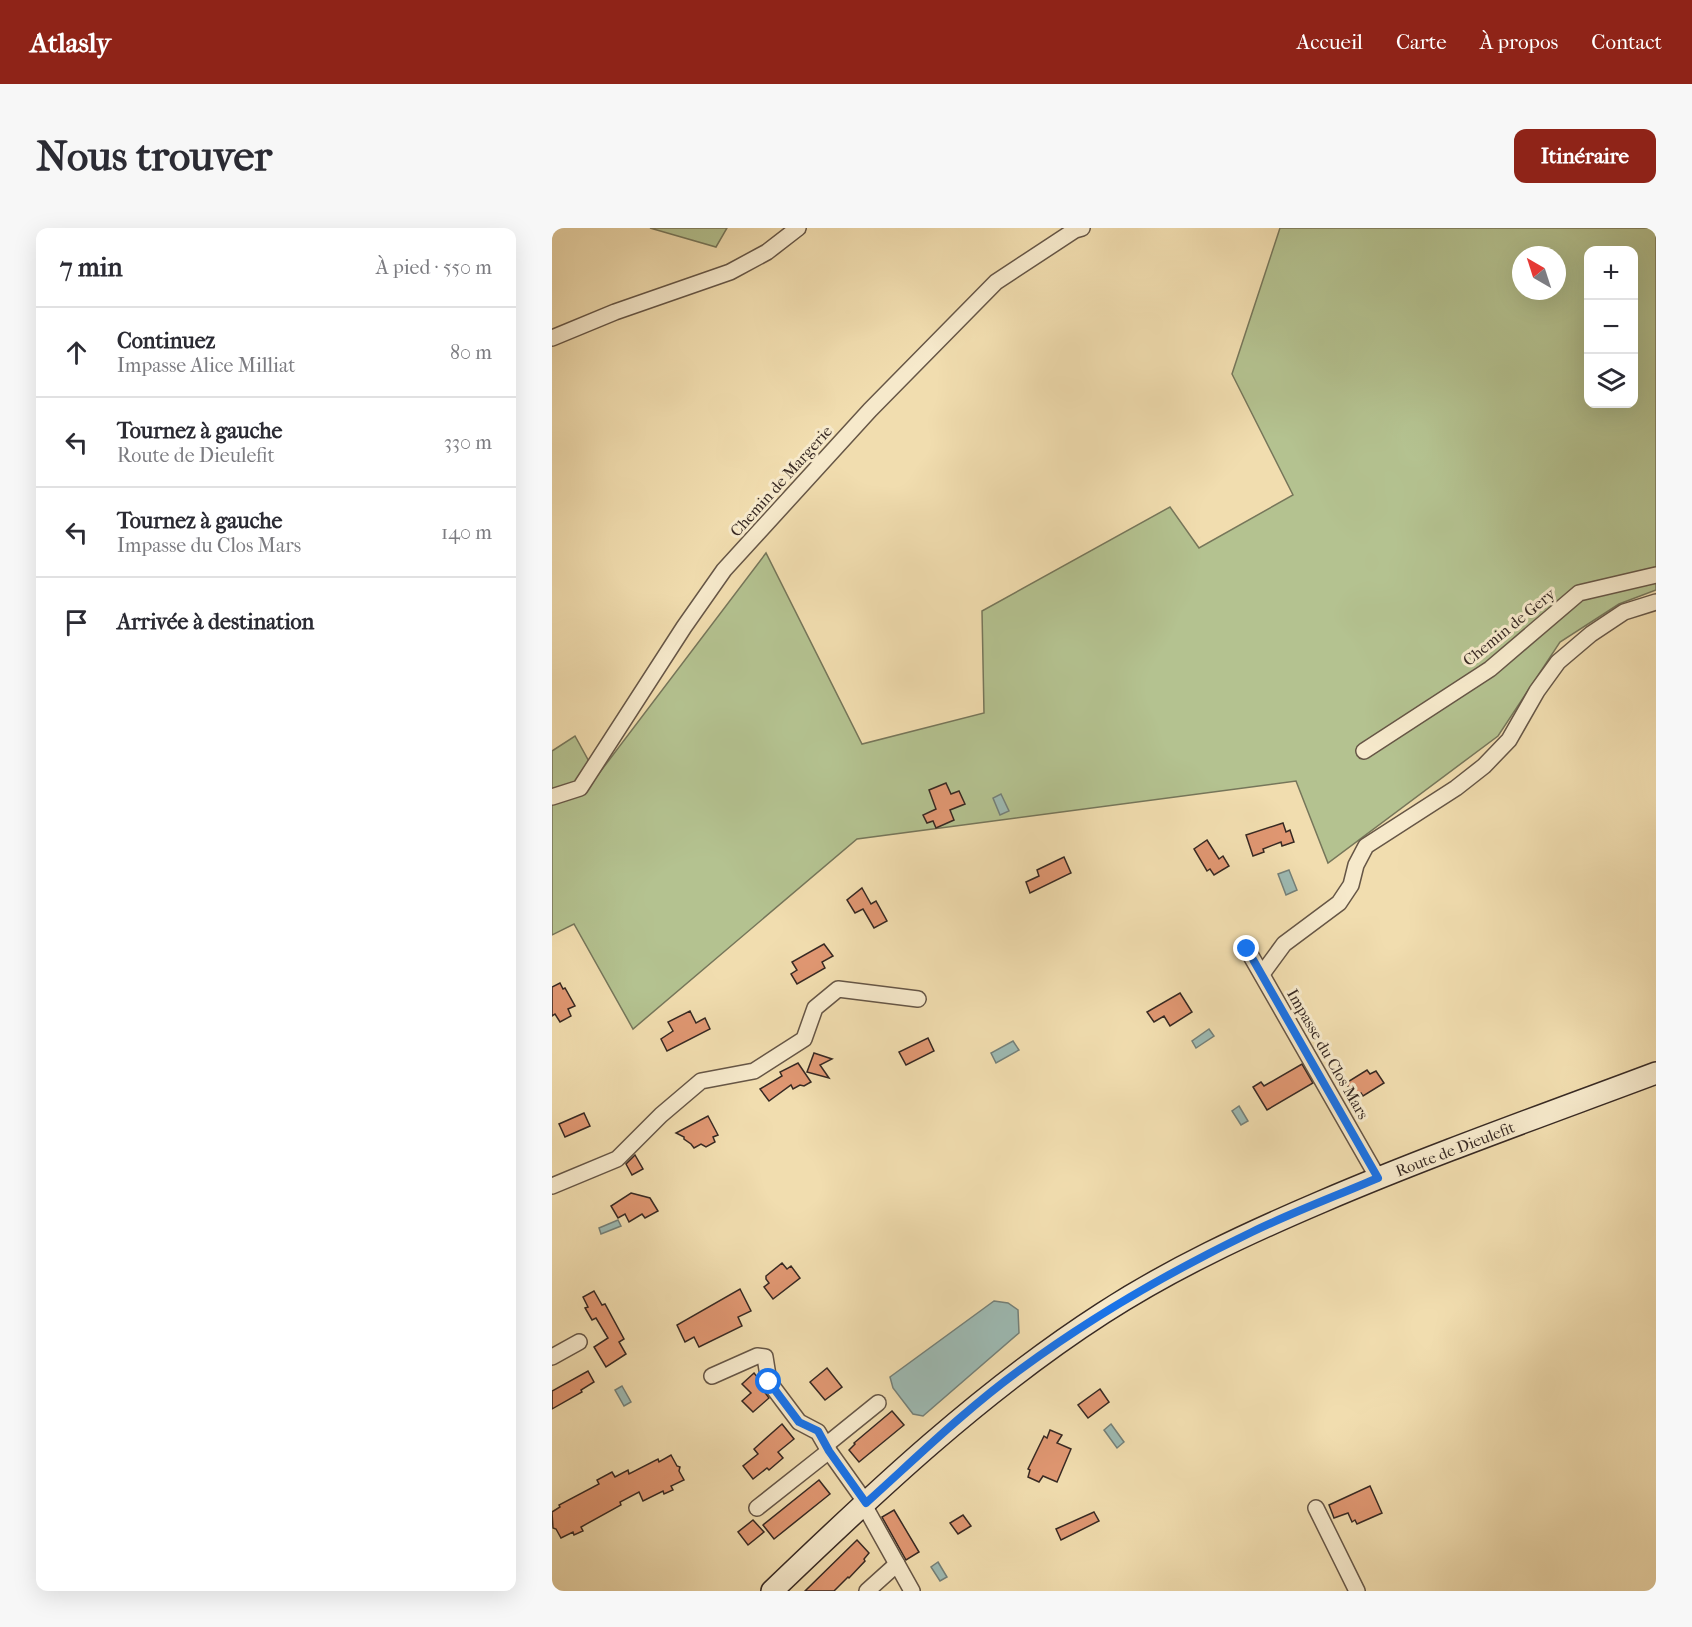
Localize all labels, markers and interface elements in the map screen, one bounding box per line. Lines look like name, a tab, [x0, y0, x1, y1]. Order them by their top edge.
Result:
text: Atlasly	[30, 26, 111, 59]
text: Accueil	[1297, 30, 1363, 54]
text: Carte	[1396, 30, 1447, 54]
text: À propos	[1480, 30, 1558, 54]
text: Contact	[1591, 30, 1662, 54]
button: Itinéraire	[1514, 129, 1656, 183]
text: Nous trouver	[36, 132, 272, 181]
north arrow	[1512, 246, 1566, 300]
map controls	[1584, 246, 1638, 408]
button: +	[1584, 246, 1638, 300]
text: 7 min	[60, 252, 123, 283]
text: À pied · 550 m	[376, 256, 492, 279]
button: −	[1584, 300, 1638, 354]
text: Continuez	[117, 328, 215, 354]
icon: ahead	[60, 336, 93, 369]
text: 80 m	[450, 341, 492, 364]
text: Impasse Alice Milliat	[117, 354, 295, 377]
button: layers	[1584, 354, 1638, 408]
text: Tournez à gauche	[117, 418, 282, 444]
street label: Chemin de Margerie	[726, 421, 836, 540]
icon: left	[60, 426, 93, 459]
text: 330 m	[444, 431, 492, 454]
text: Route de Dieulefit	[117, 444, 275, 467]
text: Tournez à gauche	[117, 508, 282, 534]
icon: left	[60, 516, 93, 549]
text: 140 m	[441, 521, 492, 544]
text: Impasse du Clos Mars	[117, 534, 301, 557]
street label: Chemin de Gery	[1459, 584, 1559, 670]
icon: arrive	[60, 606, 93, 639]
text: Arrivée à destination	[117, 609, 314, 635]
route end	[1233, 935, 1259, 961]
street label: Impasse du Clos Mars	[1283, 986, 1373, 1123]
street label: Route de Dieulefit	[1393, 1117, 1518, 1180]
route start	[755, 1368, 781, 1394]

